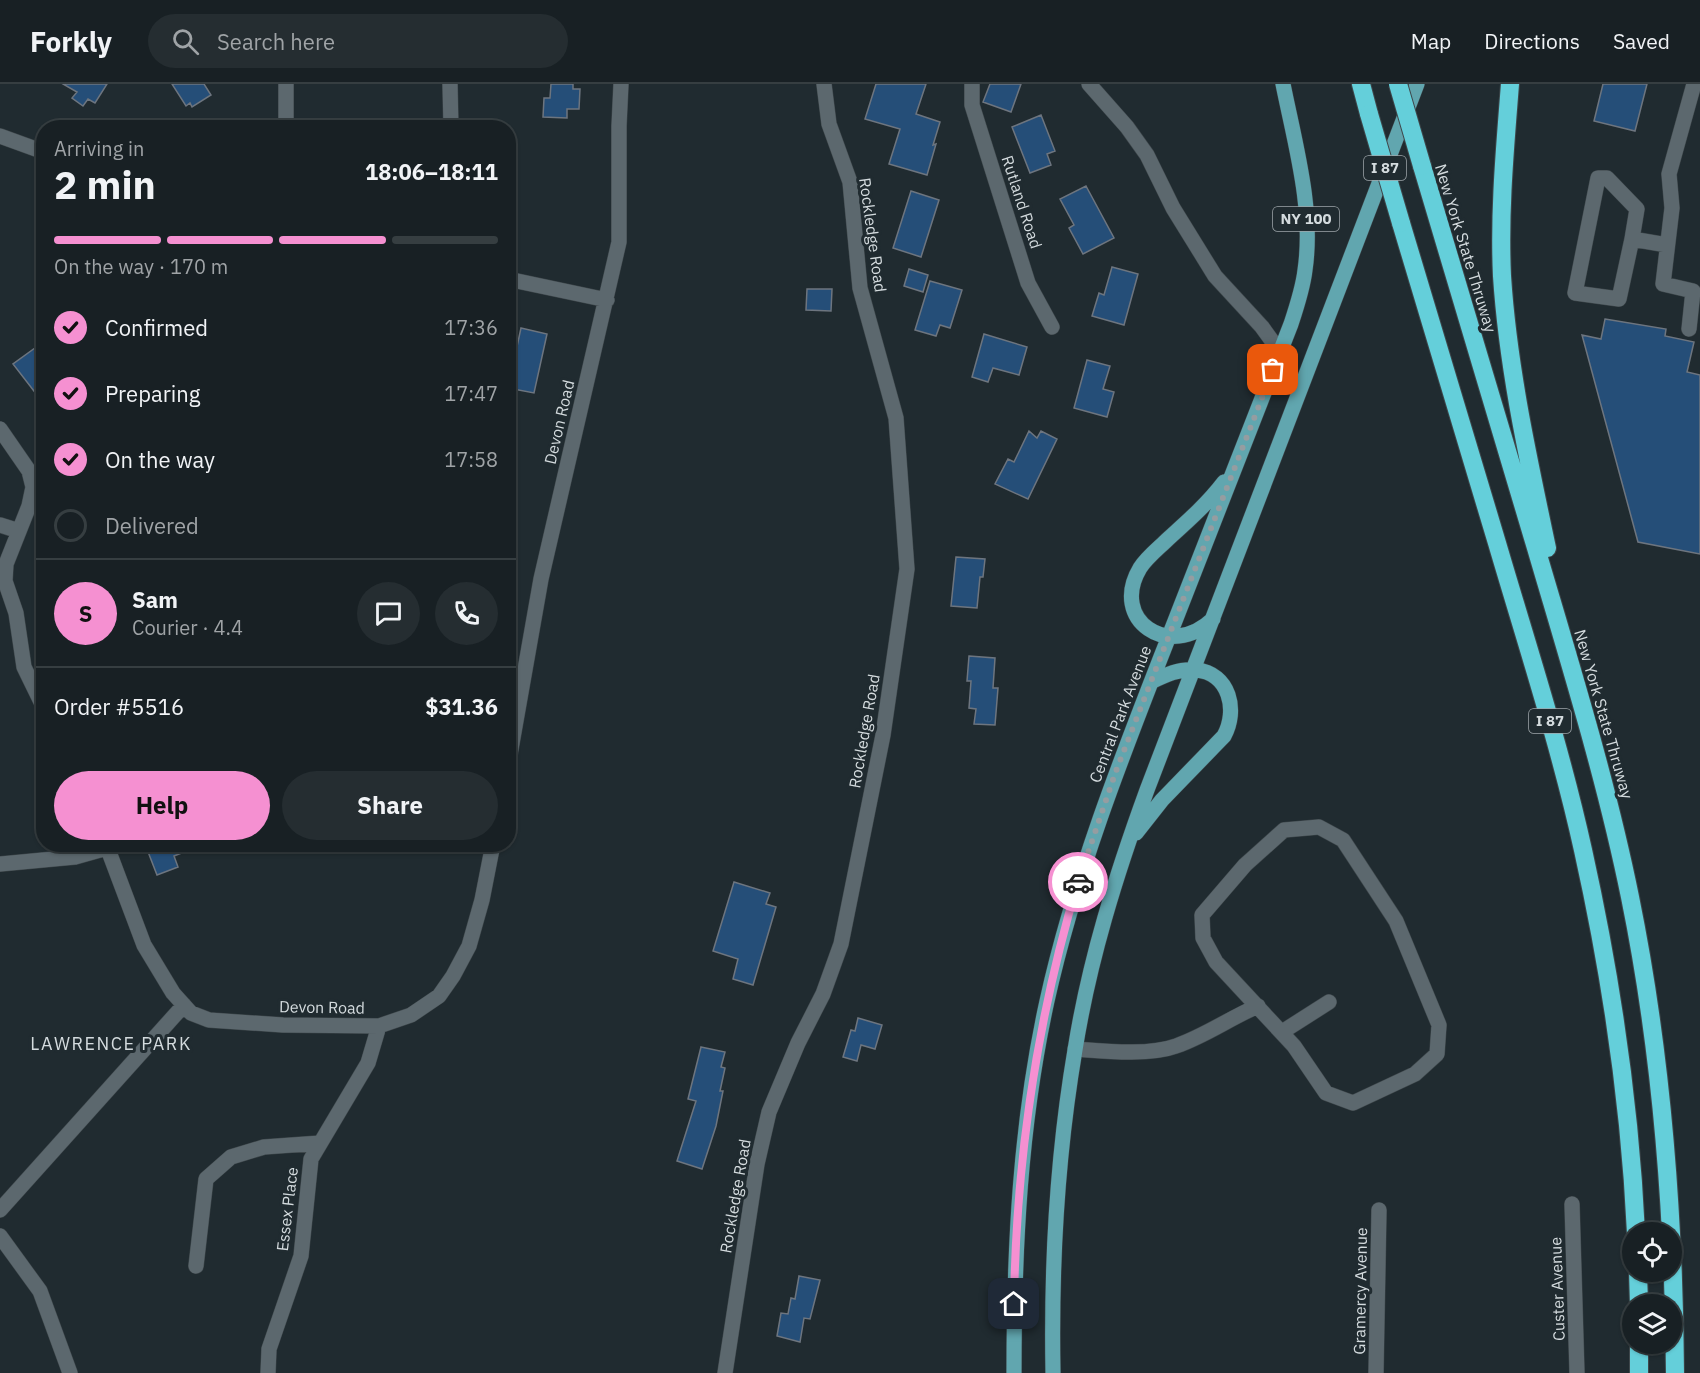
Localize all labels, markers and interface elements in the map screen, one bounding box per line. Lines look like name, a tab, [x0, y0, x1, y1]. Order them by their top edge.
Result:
search box	[148, 14, 568, 68]
text: Forkly	[30, 23, 112, 60]
icon: search	[169, 25, 202, 58]
text: Search here	[217, 27, 335, 56]
text: Map	[1411, 27, 1451, 55]
text: Directions	[1484, 27, 1580, 55]
text: Saved	[1613, 27, 1670, 55]
text: Arriving in	[54, 135, 144, 162]
street label: Rutland Road	[998, 153, 1046, 251]
road number: I 87	[1364, 156, 1406, 180]
text: 18:06–18:11	[365, 157, 498, 186]
text: 2 min	[54, 159, 156, 210]
street label: New York State Thruway	[1431, 161, 1501, 335]
street label: Rockledge Road	[855, 176, 891, 294]
road number: NY 100	[1273, 207, 1339, 231]
text: On the way · 170 m	[54, 253, 228, 280]
icon: check	[54, 311, 87, 344]
text: Confirmed	[105, 313, 208, 342]
text: 17:36	[444, 314, 498, 341]
pin	[1247, 344, 1298, 395]
icon: bag	[1256, 353, 1289, 386]
icon: check	[54, 377, 87, 410]
street label: Devon Road	[540, 378, 578, 466]
text: Preparing	[105, 379, 200, 408]
text: 17:47	[444, 380, 498, 407]
icon: check	[54, 443, 87, 476]
text: On the way	[105, 445, 215, 474]
text: 17:58	[444, 446, 498, 473]
text: Delivered	[105, 511, 199, 540]
button: chat	[357, 582, 420, 645]
button: phone	[435, 582, 498, 645]
text: Sam	[132, 585, 178, 614]
text: S	[79, 599, 92, 628]
text: Courier · 4.4	[132, 614, 243, 641]
street label: New York State Thruway	[1570, 627, 1638, 801]
street label: Central Park Avenue	[1085, 642, 1155, 786]
street label: Rockledge Road	[844, 672, 884, 790]
text: Order #5516	[54, 692, 184, 721]
text: $31.36	[425, 692, 498, 721]
road number: I 87	[1529, 709, 1571, 733]
button: Help	[54, 771, 270, 840]
button: Share	[282, 771, 498, 840]
courier	[1048, 852, 1108, 912]
icon: car	[1062, 866, 1095, 899]
street label: Devon Road	[279, 996, 365, 1018]
district label: LAWRENCE PARK	[30, 1032, 192, 1055]
street label: Rockledge Road	[715, 1137, 755, 1255]
street label: Essex Place	[272, 1166, 302, 1252]
map controls	[1622, 1222, 1682, 1354]
button: locate	[1622, 1222, 1682, 1282]
street label: Gramercy Avenue	[1349, 1227, 1371, 1355]
street label: Custer Avenue	[1545, 1236, 1569, 1341]
pin	[988, 1278, 1039, 1329]
icon: home	[997, 1287, 1030, 1320]
button: layers	[1622, 1294, 1682, 1354]

